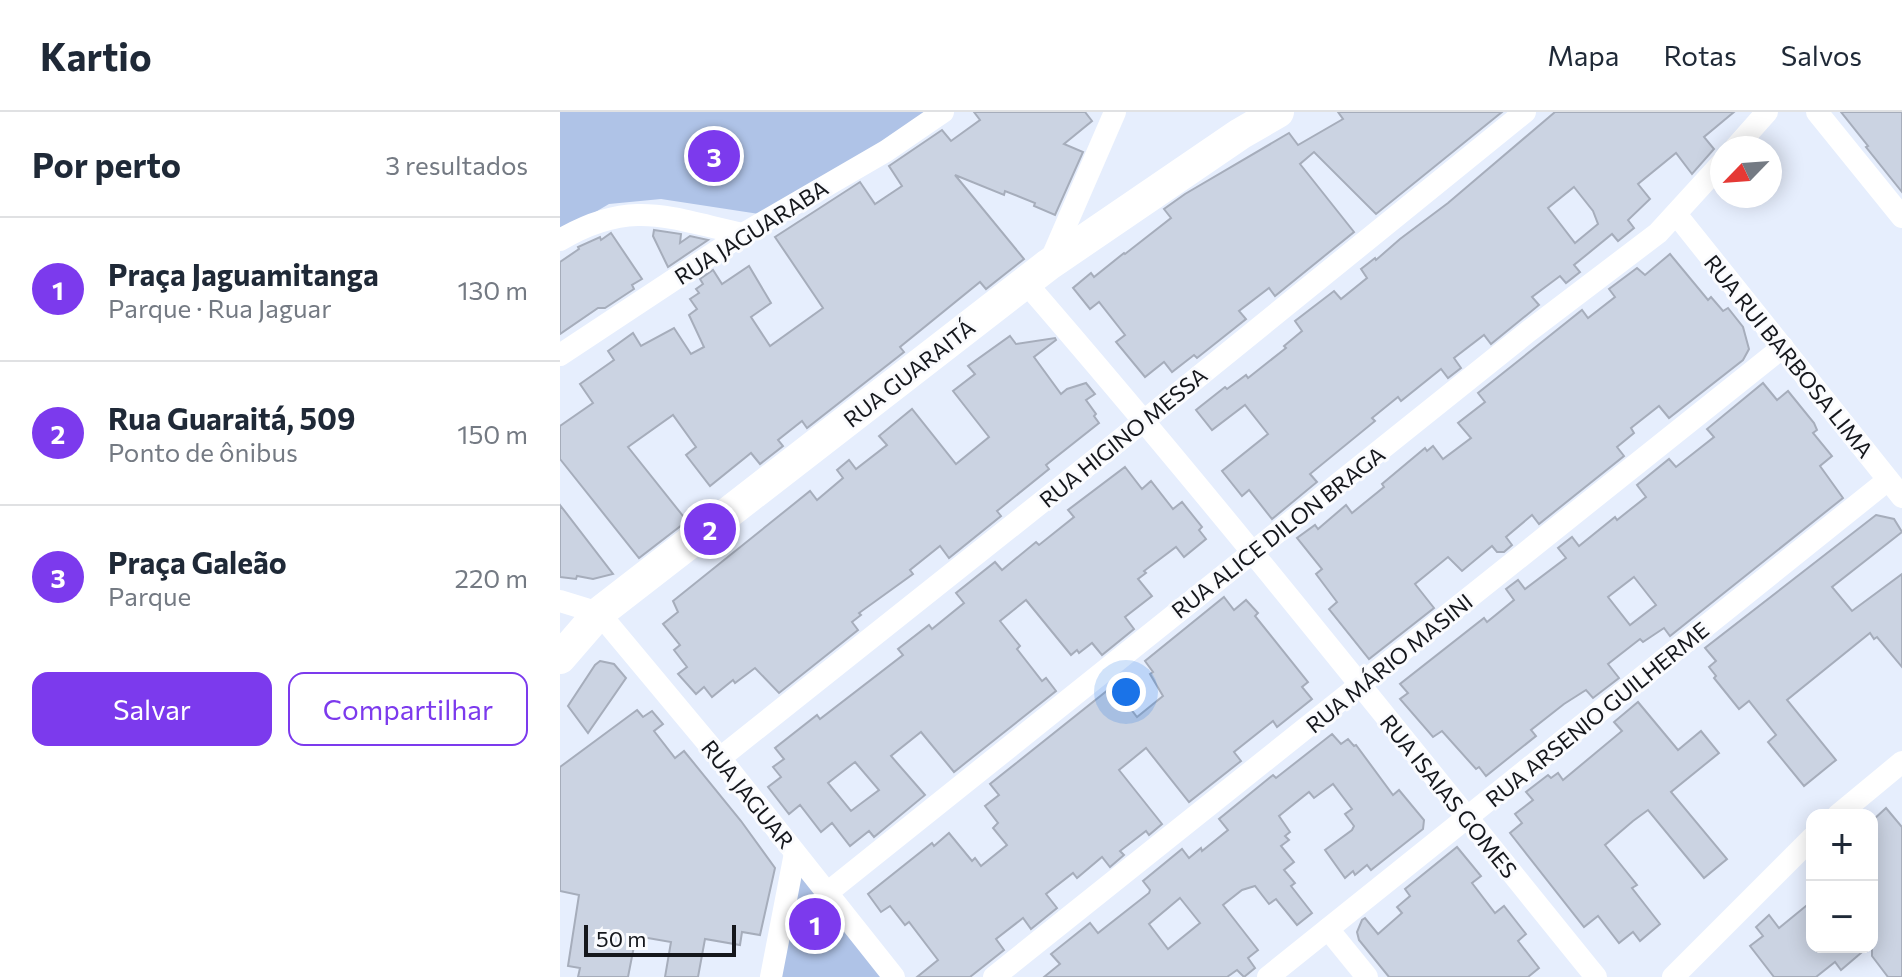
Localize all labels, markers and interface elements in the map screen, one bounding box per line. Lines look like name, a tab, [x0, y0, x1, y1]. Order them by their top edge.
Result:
text: Kartio	[40, 32, 152, 79]
text: Mapa	[1547, 38, 1620, 72]
text: Rotas	[1664, 38, 1737, 72]
text: Salvos	[1781, 38, 1862, 72]
pin: 3	[688, 126, 740, 186]
north arrow	[1710, 136, 1782, 208]
text: Por perto	[32, 143, 181, 185]
text: 3 resultados	[385, 149, 528, 180]
street label: RUA JAGUARABA	[669, 174, 833, 290]
street label: RUA RUI BARBOSA LIMA	[1699, 249, 1879, 463]
text: Praça Jaguamitanga	[108, 255, 379, 292]
text: 1	[52, 274, 64, 305]
text: 130 m	[457, 274, 528, 305]
text: Parque · Rua Jaguar	[108, 292, 332, 323]
street label: RUA GUARAITÁ	[838, 313, 980, 433]
street label: RUA HIGINO MESSA	[1034, 361, 1212, 513]
text: Rua Guaraitá, 509	[108, 399, 356, 436]
text: 2	[51, 418, 65, 449]
text: 150 m	[457, 418, 528, 449]
text: Ponto de ônibus	[108, 436, 298, 467]
street label: RUA ALICE DILON BRAGA	[1166, 440, 1390, 624]
pin: 2	[684, 499, 736, 559]
text: Praça Galeão	[108, 543, 287, 580]
text: 3	[50, 562, 66, 593]
text: 220 m	[455, 562, 528, 593]
text: Parque	[108, 580, 191, 611]
street label: RUA MÁRIO MASINI	[1300, 588, 1478, 738]
street label: RUA ARSENIO GUILHERME	[1480, 616, 1714, 812]
button: Salvar	[32, 672, 272, 746]
button: Compartilhar	[288, 672, 528, 746]
your location	[1106, 672, 1146, 712]
street label: RUA ISAIAS GOMES	[1375, 709, 1523, 883]
street label: RUA JAGUAR	[696, 734, 800, 854]
map controls	[1806, 809, 1878, 953]
button: +	[1806, 809, 1878, 881]
button: −	[1806, 881, 1878, 953]
pin: 1	[789, 894, 841, 954]
scale bar	[584, 921, 736, 957]
text: 50 m	[596, 925, 646, 952]

